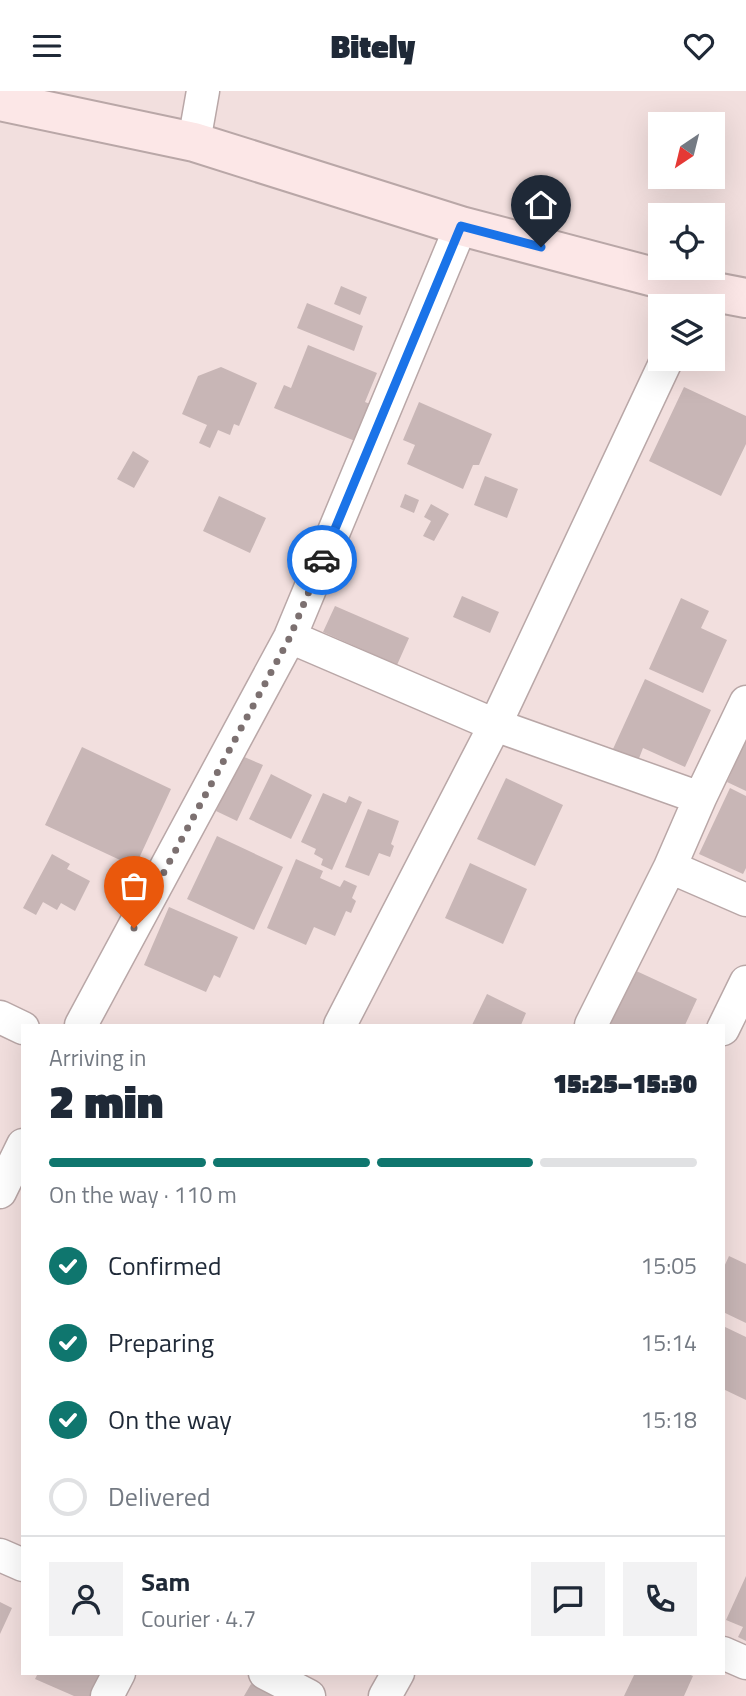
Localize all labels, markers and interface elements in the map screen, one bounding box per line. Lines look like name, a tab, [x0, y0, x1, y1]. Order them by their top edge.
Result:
text: Bitely	[331, 22, 415, 70]
icon: menu	[28, 27, 66, 65]
icon: heart	[680, 27, 718, 65]
north arrow	[648, 112, 724, 189]
map controls	[648, 112, 725, 371]
pin	[511, 175, 571, 247]
icon: home	[522, 186, 560, 224]
button: locate	[648, 203, 725, 280]
button: layers	[648, 294, 725, 371]
courier	[287, 525, 357, 595]
icon: car	[303, 541, 341, 579]
pin	[104, 856, 164, 928]
icon: bag	[115, 867, 153, 905]
text: Arriving in	[49, 1040, 146, 1075]
text: 15:25–15:30	[553, 1064, 697, 1103]
text: 2 min	[49, 1066, 163, 1136]
text: On the way · 110 m	[49, 1177, 237, 1212]
text: Confirmed	[108, 1246, 222, 1285]
icon: check	[49, 1247, 87, 1285]
text: 15:05	[640, 1248, 697, 1283]
text: Preparing	[108, 1323, 214, 1362]
icon: check	[49, 1324, 87, 1362]
text: 15:14	[640, 1325, 697, 1360]
text: On the way	[108, 1400, 232, 1439]
icon: check	[49, 1401, 87, 1439]
text: 15:18	[640, 1402, 697, 1437]
text: Delivered	[108, 1477, 211, 1516]
button: person	[49, 1562, 123, 1636]
text: Sam	[141, 1562, 190, 1601]
button: chat	[531, 1562, 605, 1636]
button: phone	[623, 1562, 697, 1636]
text: Courier · 4.7	[141, 1601, 256, 1636]

